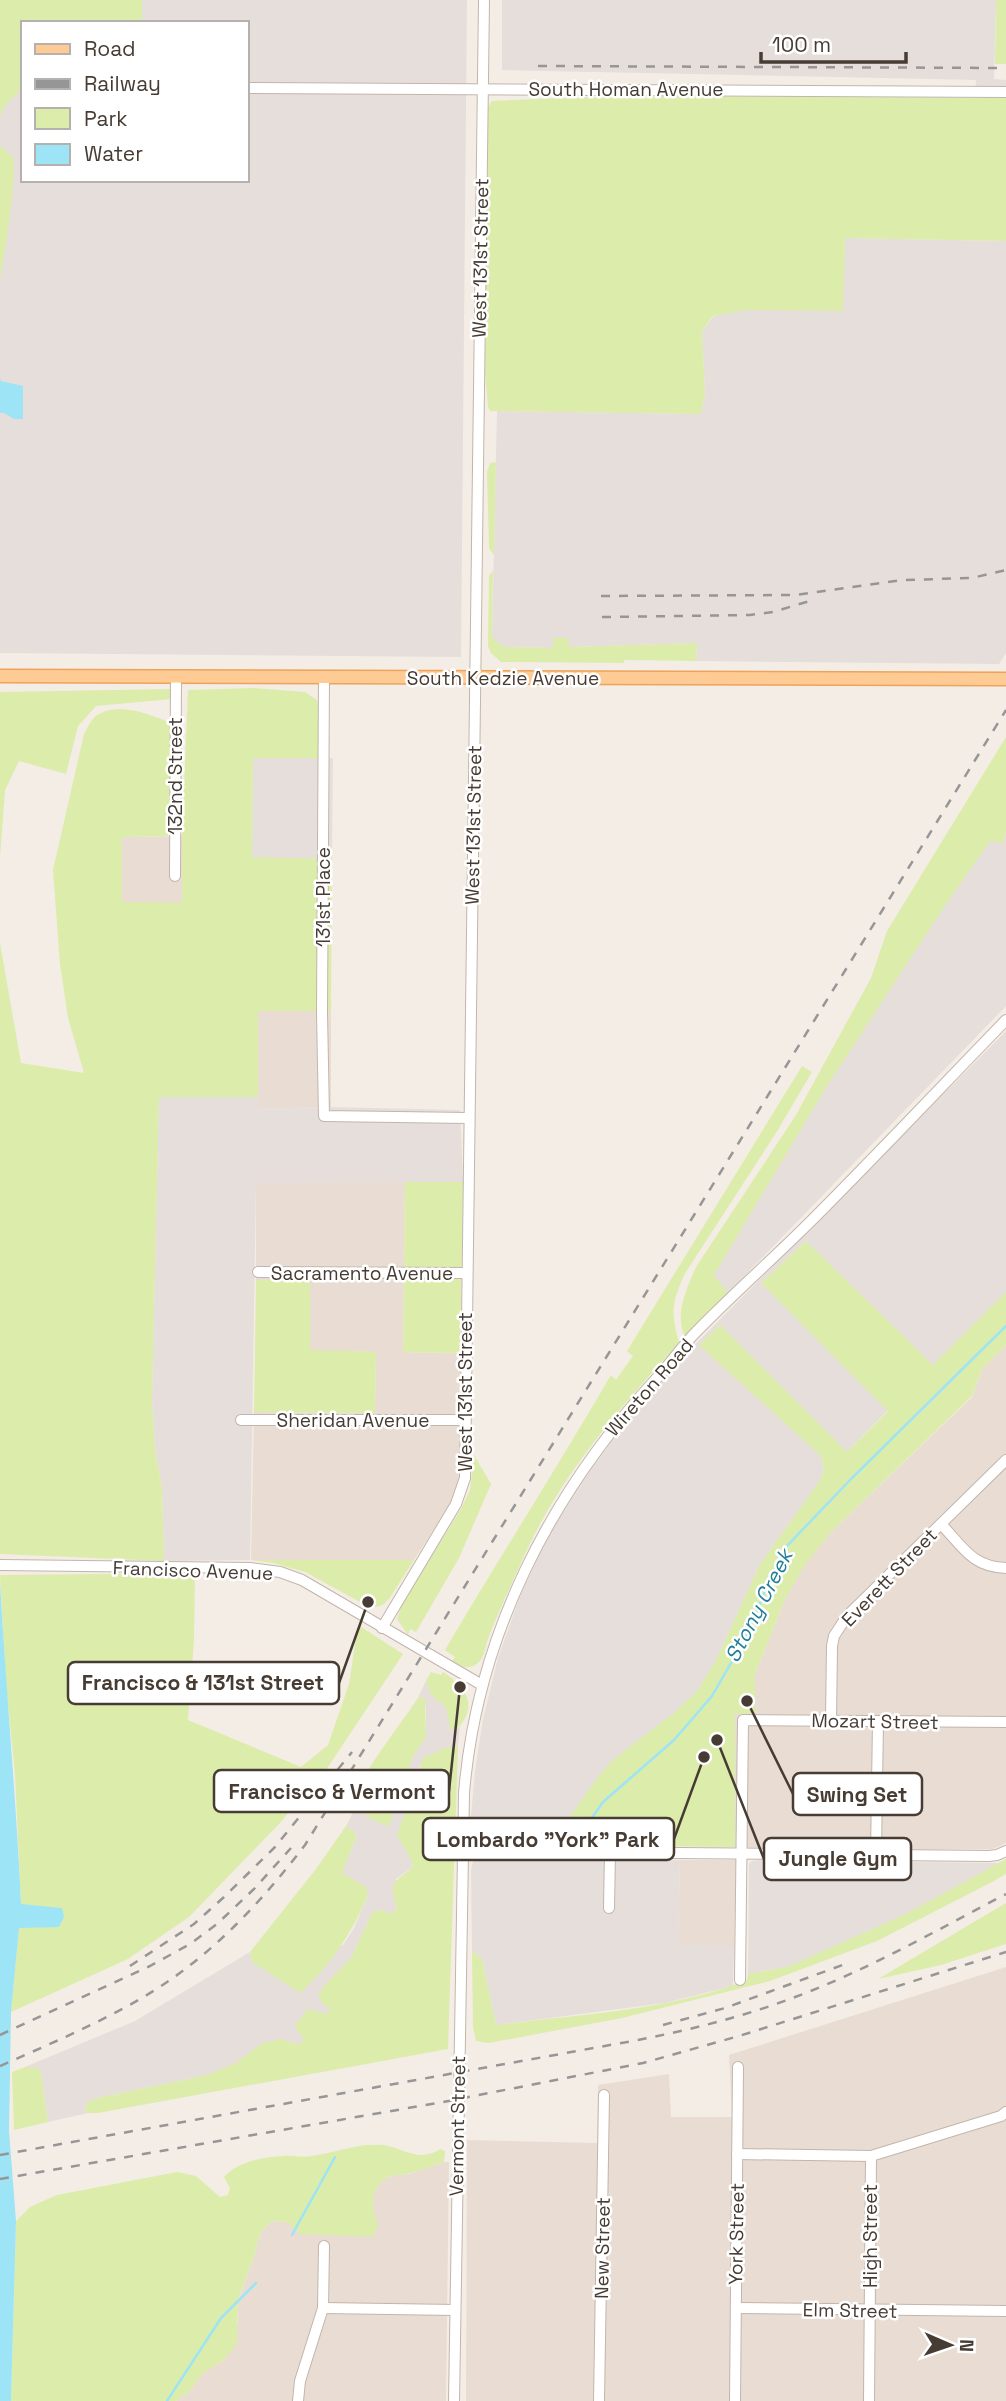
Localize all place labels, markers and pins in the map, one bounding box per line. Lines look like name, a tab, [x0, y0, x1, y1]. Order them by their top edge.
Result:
callout: Francisco & 131st Street	[68, 1662, 339, 1704]
callout: Francisco & Vermont	[214, 1770, 449, 1812]
callout: Swing Set	[793, 1773, 922, 1815]
callout: Lombardo "York" Park	[423, 1818, 674, 1860]
callout: Jungle Gym	[764, 1838, 911, 1880]

